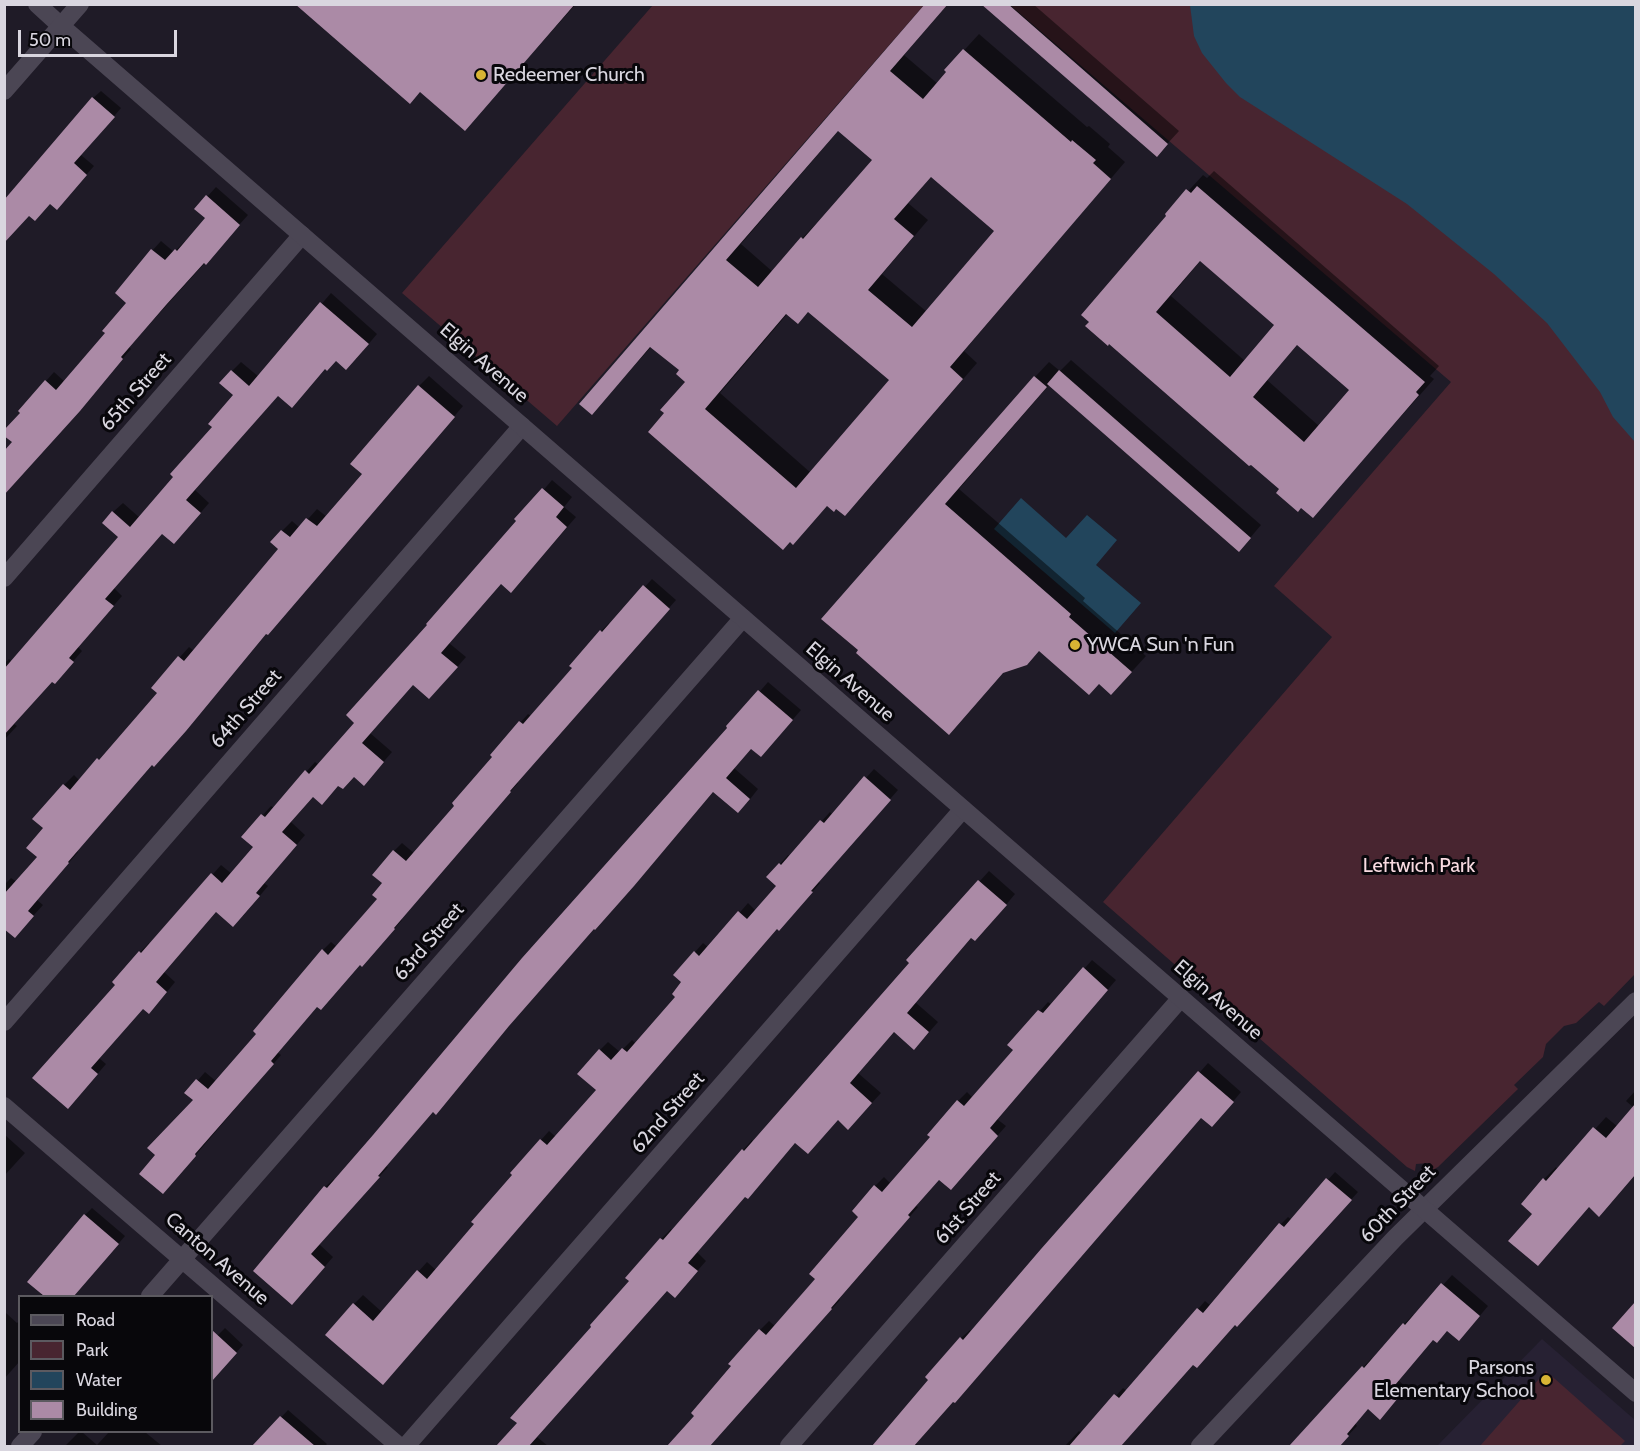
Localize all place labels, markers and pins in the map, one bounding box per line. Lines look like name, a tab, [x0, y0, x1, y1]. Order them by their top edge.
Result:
place label: Redeemer Church	[493, 63, 645, 87]
marker: Redeemer Church	[474, 68, 488, 82]
place label: YWCA Sun 'n Fun	[1087, 633, 1234, 657]
marker: YWCA Sun 'n Fun	[1068, 638, 1082, 652]
place label: Parsons Elementary School	[1374, 1356, 1534, 1403]
marker: Parsons Elementary School	[1539, 1373, 1553, 1387]

